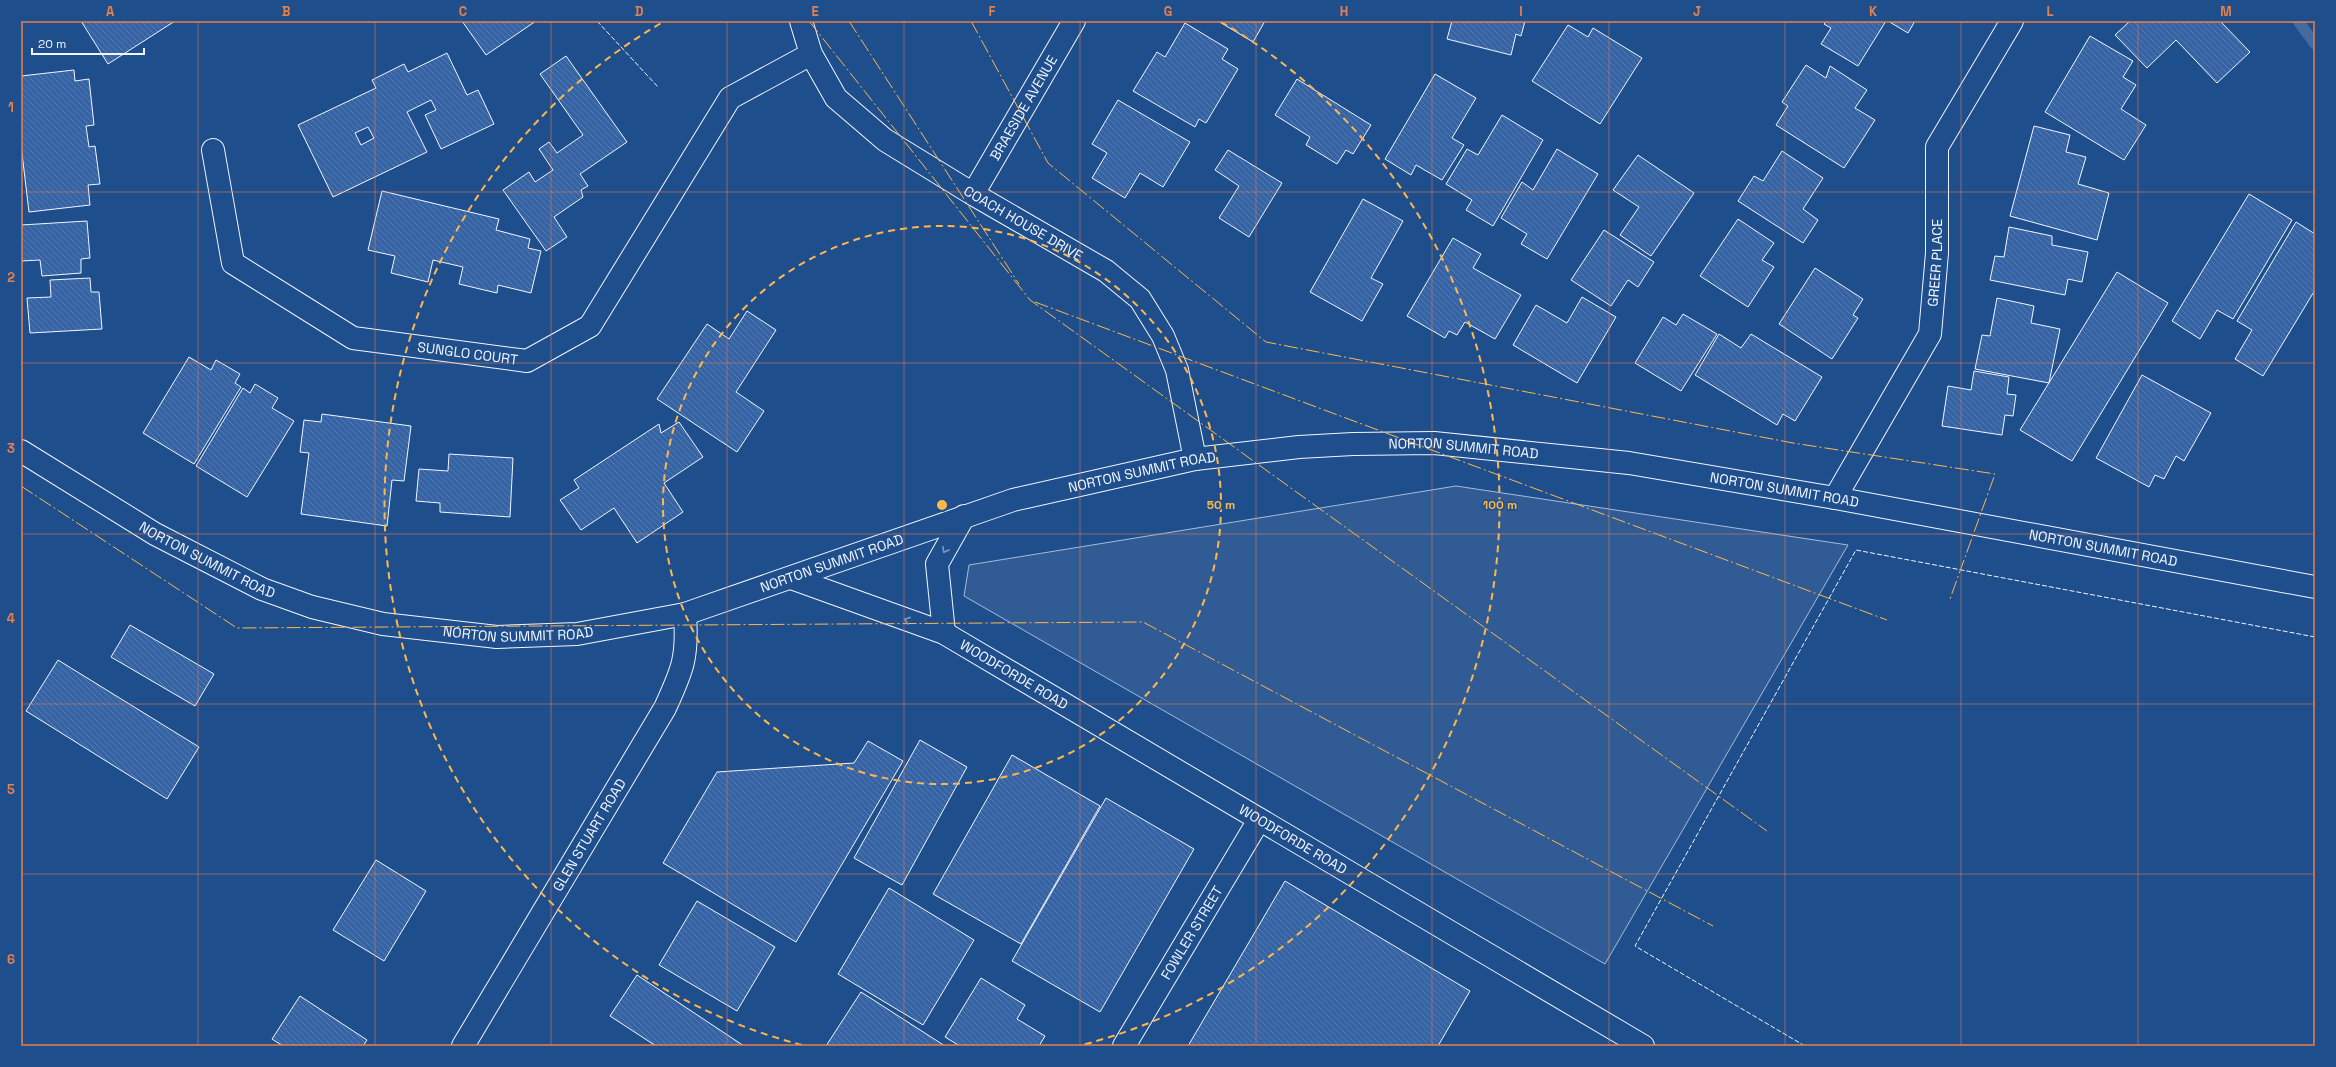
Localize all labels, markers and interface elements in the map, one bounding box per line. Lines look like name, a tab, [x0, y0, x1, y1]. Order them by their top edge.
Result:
text: A	[106, 3, 115, 20]
text: B	[282, 3, 291, 20]
text: C	[459, 3, 467, 20]
text: D	[635, 3, 644, 20]
text: E	[811, 3, 819, 20]
text: F	[989, 3, 996, 20]
text: G	[1164, 3, 1172, 20]
text: H	[1340, 3, 1348, 20]
text: I	[1519, 3, 1523, 20]
text: J	[1693, 3, 1701, 20]
text: K	[1869, 3, 1878, 20]
text: L	[2046, 3, 2054, 20]
text: M	[2220, 3, 2232, 20]
scale bar	[32, 30, 144, 56]
text: 20 m	[38, 36, 66, 52]
street label: BRAESIDE AVENUE	[986, 52, 1061, 163]
text: 1	[8, 99, 14, 116]
street label: COACH HOUSE DRIVE	[960, 181, 1086, 265]
street label: GREER PLACE	[1923, 219, 1946, 307]
text: 2	[7, 269, 15, 286]
street label: SUNGLO COURT	[416, 338, 519, 369]
street label: NORTON SUMMIT ROAD	[1388, 434, 1539, 463]
text: 3	[7, 440, 15, 457]
street label: NORTON SUMMIT ROAD	[1066, 448, 1217, 496]
street label: NORTON SUMMIT ROAD	[1709, 468, 1860, 511]
text: 50 m	[1207, 497, 1235, 513]
text: 100 m	[1483, 497, 1517, 513]
centre of rings	[935, 498, 949, 512]
street label: NORTON SUMMIT ROAD	[136, 517, 278, 602]
street label: NORTON SUMMIT ROAD	[2027, 525, 2179, 570]
street label: NORTON SUMMIT ROAD	[758, 530, 906, 596]
one-way arrow	[943, 546, 950, 553]
text: 4	[7, 610, 15, 627]
one-way arrow	[904, 616, 911, 624]
street label: NORTON SUMMIT ROAD	[442, 622, 595, 646]
street label: WOODFORDE ROAD	[957, 635, 1071, 713]
street label: GLEN STUART ROAD	[549, 775, 630, 895]
text: 5	[7, 781, 15, 798]
street label: WOODFORDE ROAD	[1236, 800, 1350, 878]
street label: FOWLER STREET	[1157, 882, 1227, 983]
text: 6	[7, 951, 15, 968]

